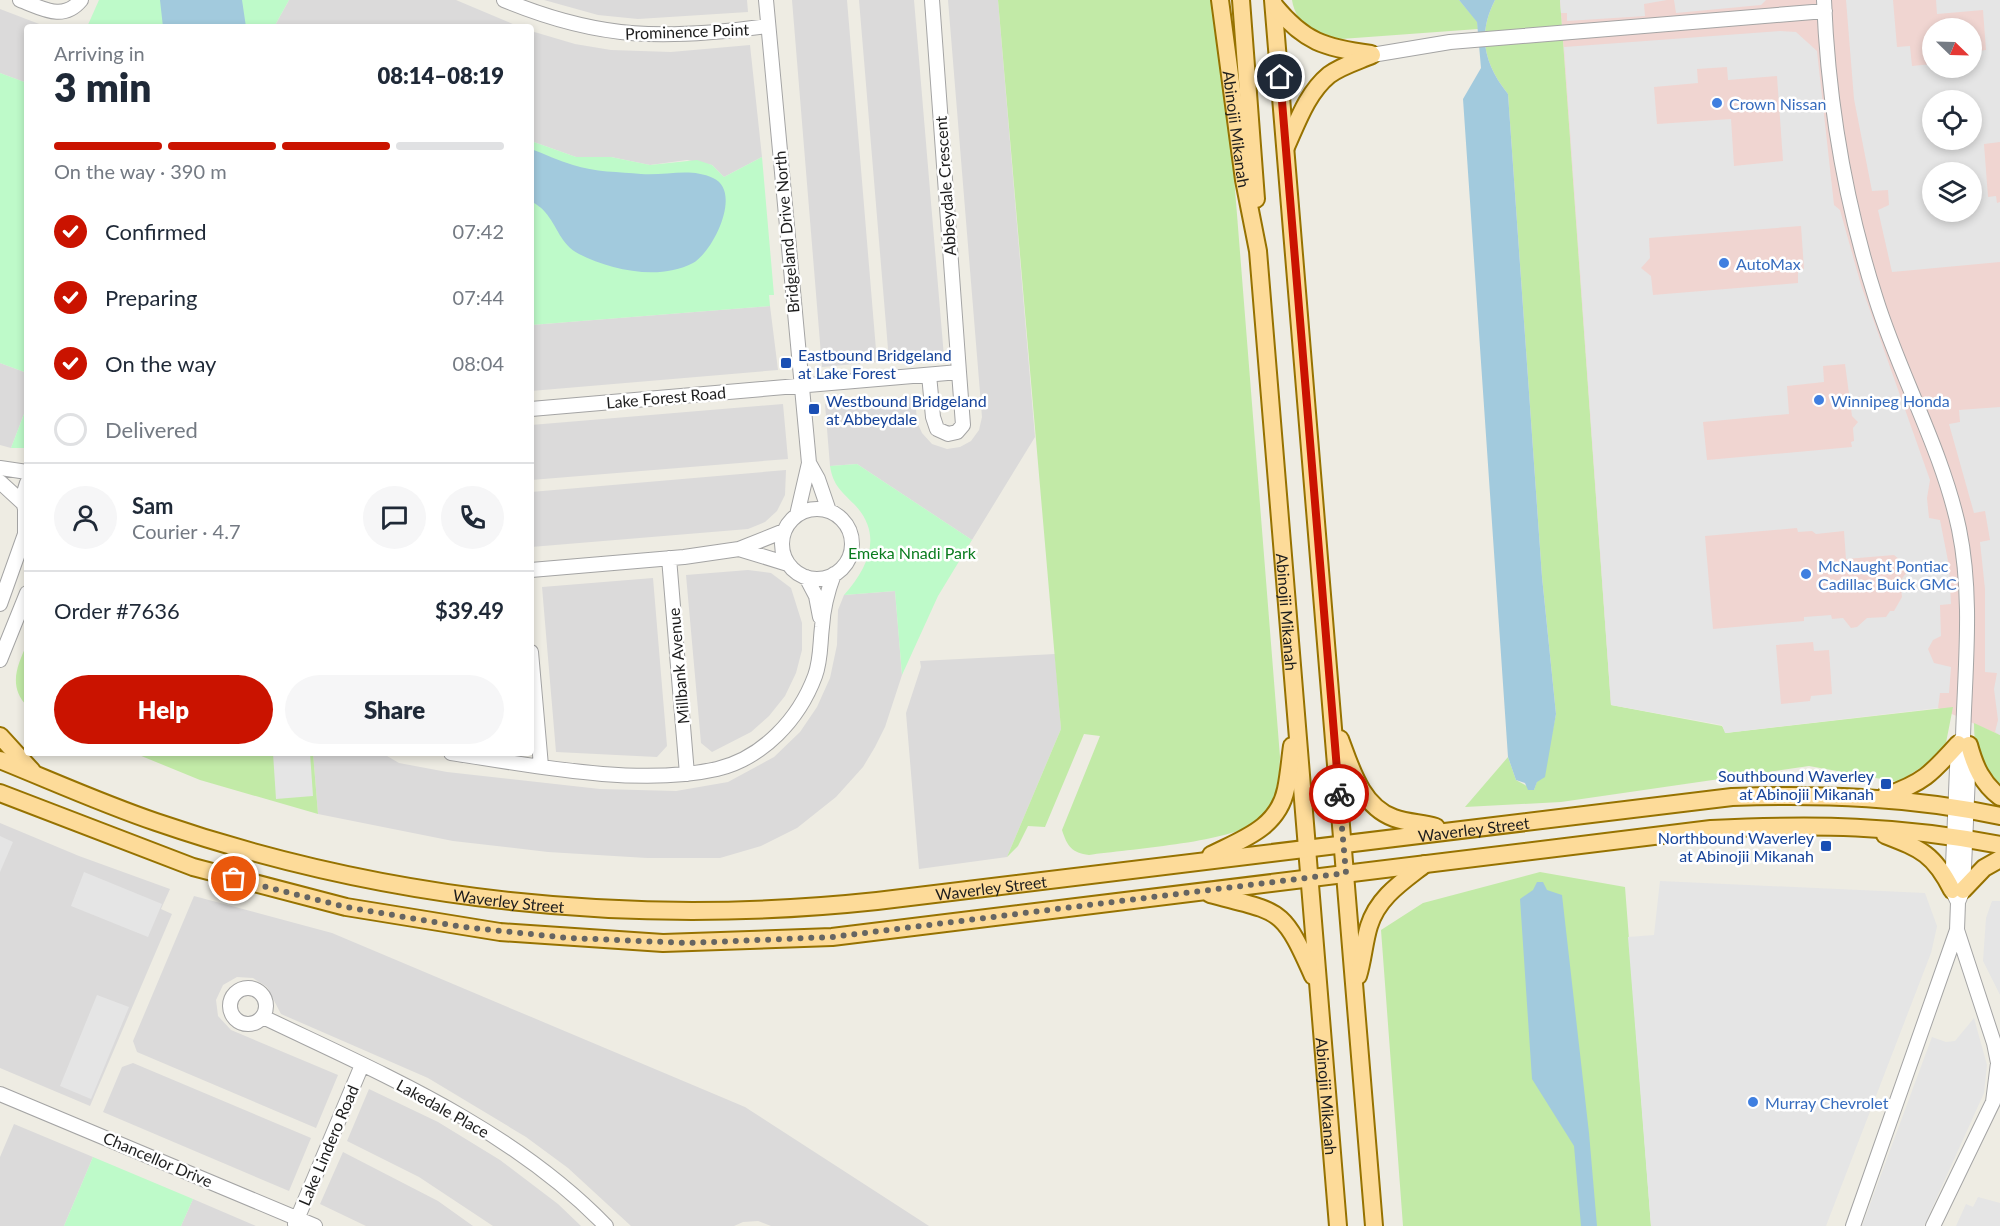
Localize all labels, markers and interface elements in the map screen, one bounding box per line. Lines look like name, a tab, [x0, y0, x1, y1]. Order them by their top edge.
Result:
north arrow	[1922, 18, 1982, 78]
map controls	[1922, 18, 1982, 222]
street label: Prominence Point	[625, 19, 750, 43]
text: Arriving in	[54, 41, 145, 65]
pin	[1254, 51, 1305, 102]
icon: home	[1263, 60, 1296, 93]
text: 08:14–08:19	[378, 62, 504, 89]
text: 3 min	[54, 64, 151, 110]
street label: Abinojii Mikanah	[1220, 69, 1255, 189]
button: locate	[1922, 90, 1982, 150]
place label: Crown Nissan	[1729, 94, 1826, 113]
marker: Crown Nissan	[1710, 96, 1724, 110]
street label: Abbeydale Crescent	[931, 115, 959, 257]
street label: Bridgeland Drive North	[769, 150, 803, 314]
text: On the way · 390 m	[54, 159, 227, 183]
button: layers	[1922, 162, 1982, 222]
icon: check	[54, 215, 87, 248]
text: Confirmed	[105, 218, 207, 245]
text: 07:42	[453, 219, 504, 243]
place label: AutoMax	[1736, 254, 1801, 273]
marker: AutoMax	[1717, 256, 1731, 270]
icon: check	[54, 281, 87, 314]
text: Preparing	[105, 284, 197, 311]
text: 07:44	[453, 285, 504, 309]
place label: Eastbound Bridgeland at Lake Forest	[798, 345, 952, 382]
icon: check	[54, 347, 87, 380]
text: On the way	[105, 350, 216, 377]
text: 08:04	[453, 351, 504, 375]
marker: Eastbound Bridgeland at Lake Forest	[779, 356, 793, 370]
street label: Lake Forest Road	[605, 382, 727, 412]
place label: Westbound Bridgeland at Abbeydale	[826, 391, 987, 428]
place label: Winnipeg Honda	[1831, 391, 1950, 410]
marker: Winnipeg Honda	[1812, 393, 1826, 407]
marker: Westbound Bridgeland at Abbeydale	[807, 402, 821, 416]
text: Delivered	[105, 416, 198, 443]
button: person	[54, 486, 117, 549]
button: chat	[363, 486, 426, 549]
button: phone	[441, 486, 504, 549]
text: Sam	[132, 492, 174, 519]
text: Courier · 4.7	[132, 519, 241, 543]
park label: Emeka Nnadi Park	[848, 543, 977, 562]
street label: Abinojii Mikanah	[1273, 552, 1302, 671]
place label: McNaught Pontiac Cadillac Buick GMC	[1818, 556, 1957, 593]
marker: McNaught Pontiac Cadillac Buick GMC	[1799, 567, 1813, 581]
text: Order #7636	[54, 597, 180, 624]
text: $39.49	[435, 597, 504, 624]
street label: Millbank Avenue	[663, 607, 693, 725]
button: Help	[54, 675, 273, 744]
button: Share	[285, 675, 504, 744]
courier	[1309, 764, 1369, 824]
place label: Southbound Waverley at Abinojii Mikanah	[1718, 766, 1875, 803]
marker: Southbound Waverley at Abinojii Mikanah	[1879, 777, 1893, 791]
icon: bike	[1323, 778, 1356, 811]
street label: Waverley Street	[1417, 812, 1531, 845]
place label: Northbound Waverley at Abinojii Mikanah	[1658, 828, 1815, 865]
marker: Northbound Waverley at Abinojii Mikanah	[1819, 839, 1833, 853]
pin	[208, 853, 259, 904]
icon: bag	[217, 862, 250, 895]
street label: Waverley Street	[934, 871, 1048, 903]
street label: Waverley Street	[452, 884, 565, 916]
street label: Abinojii Mikanah	[1313, 1037, 1342, 1156]
street label: Lakedale Place	[393, 1075, 493, 1141]
street label: Lake Lindero Road	[294, 1082, 362, 1208]
place label: Murray Chevrolet	[1765, 1093, 1889, 1112]
marker: Murray Chevrolet	[1746, 1095, 1760, 1109]
street label: Chancellor Drive	[101, 1127, 215, 1191]

